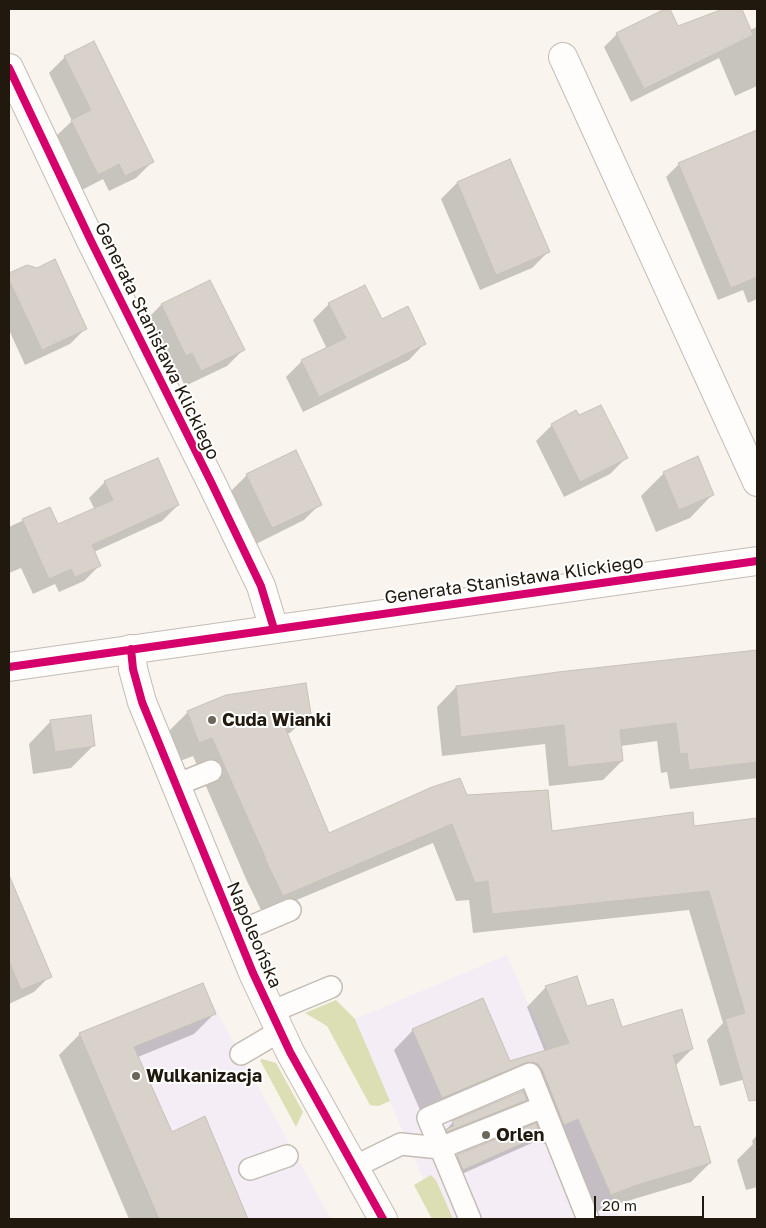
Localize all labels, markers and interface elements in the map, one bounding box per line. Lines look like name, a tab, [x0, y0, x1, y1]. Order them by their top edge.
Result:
street label: Generała Stanisława Klickiego	[90, 219, 224, 463]
street label: Generała Stanisława Klickiego	[383, 551, 645, 609]
place label: Cuda Wianki	[222, 709, 331, 731]
marker: Cuda Wianki	[206, 714, 218, 726]
street label: Napoleońska	[222, 879, 286, 991]
place label: Wulkanizacja	[146, 1065, 262, 1087]
marker: Wulkanizacja	[130, 1070, 142, 1082]
place label: Orlen	[496, 1124, 544, 1146]
marker: Orlen	[480, 1129, 492, 1141]
scale bar	[596, 1186, 706, 1218]
text: 20 m	[602, 1196, 637, 1214]

